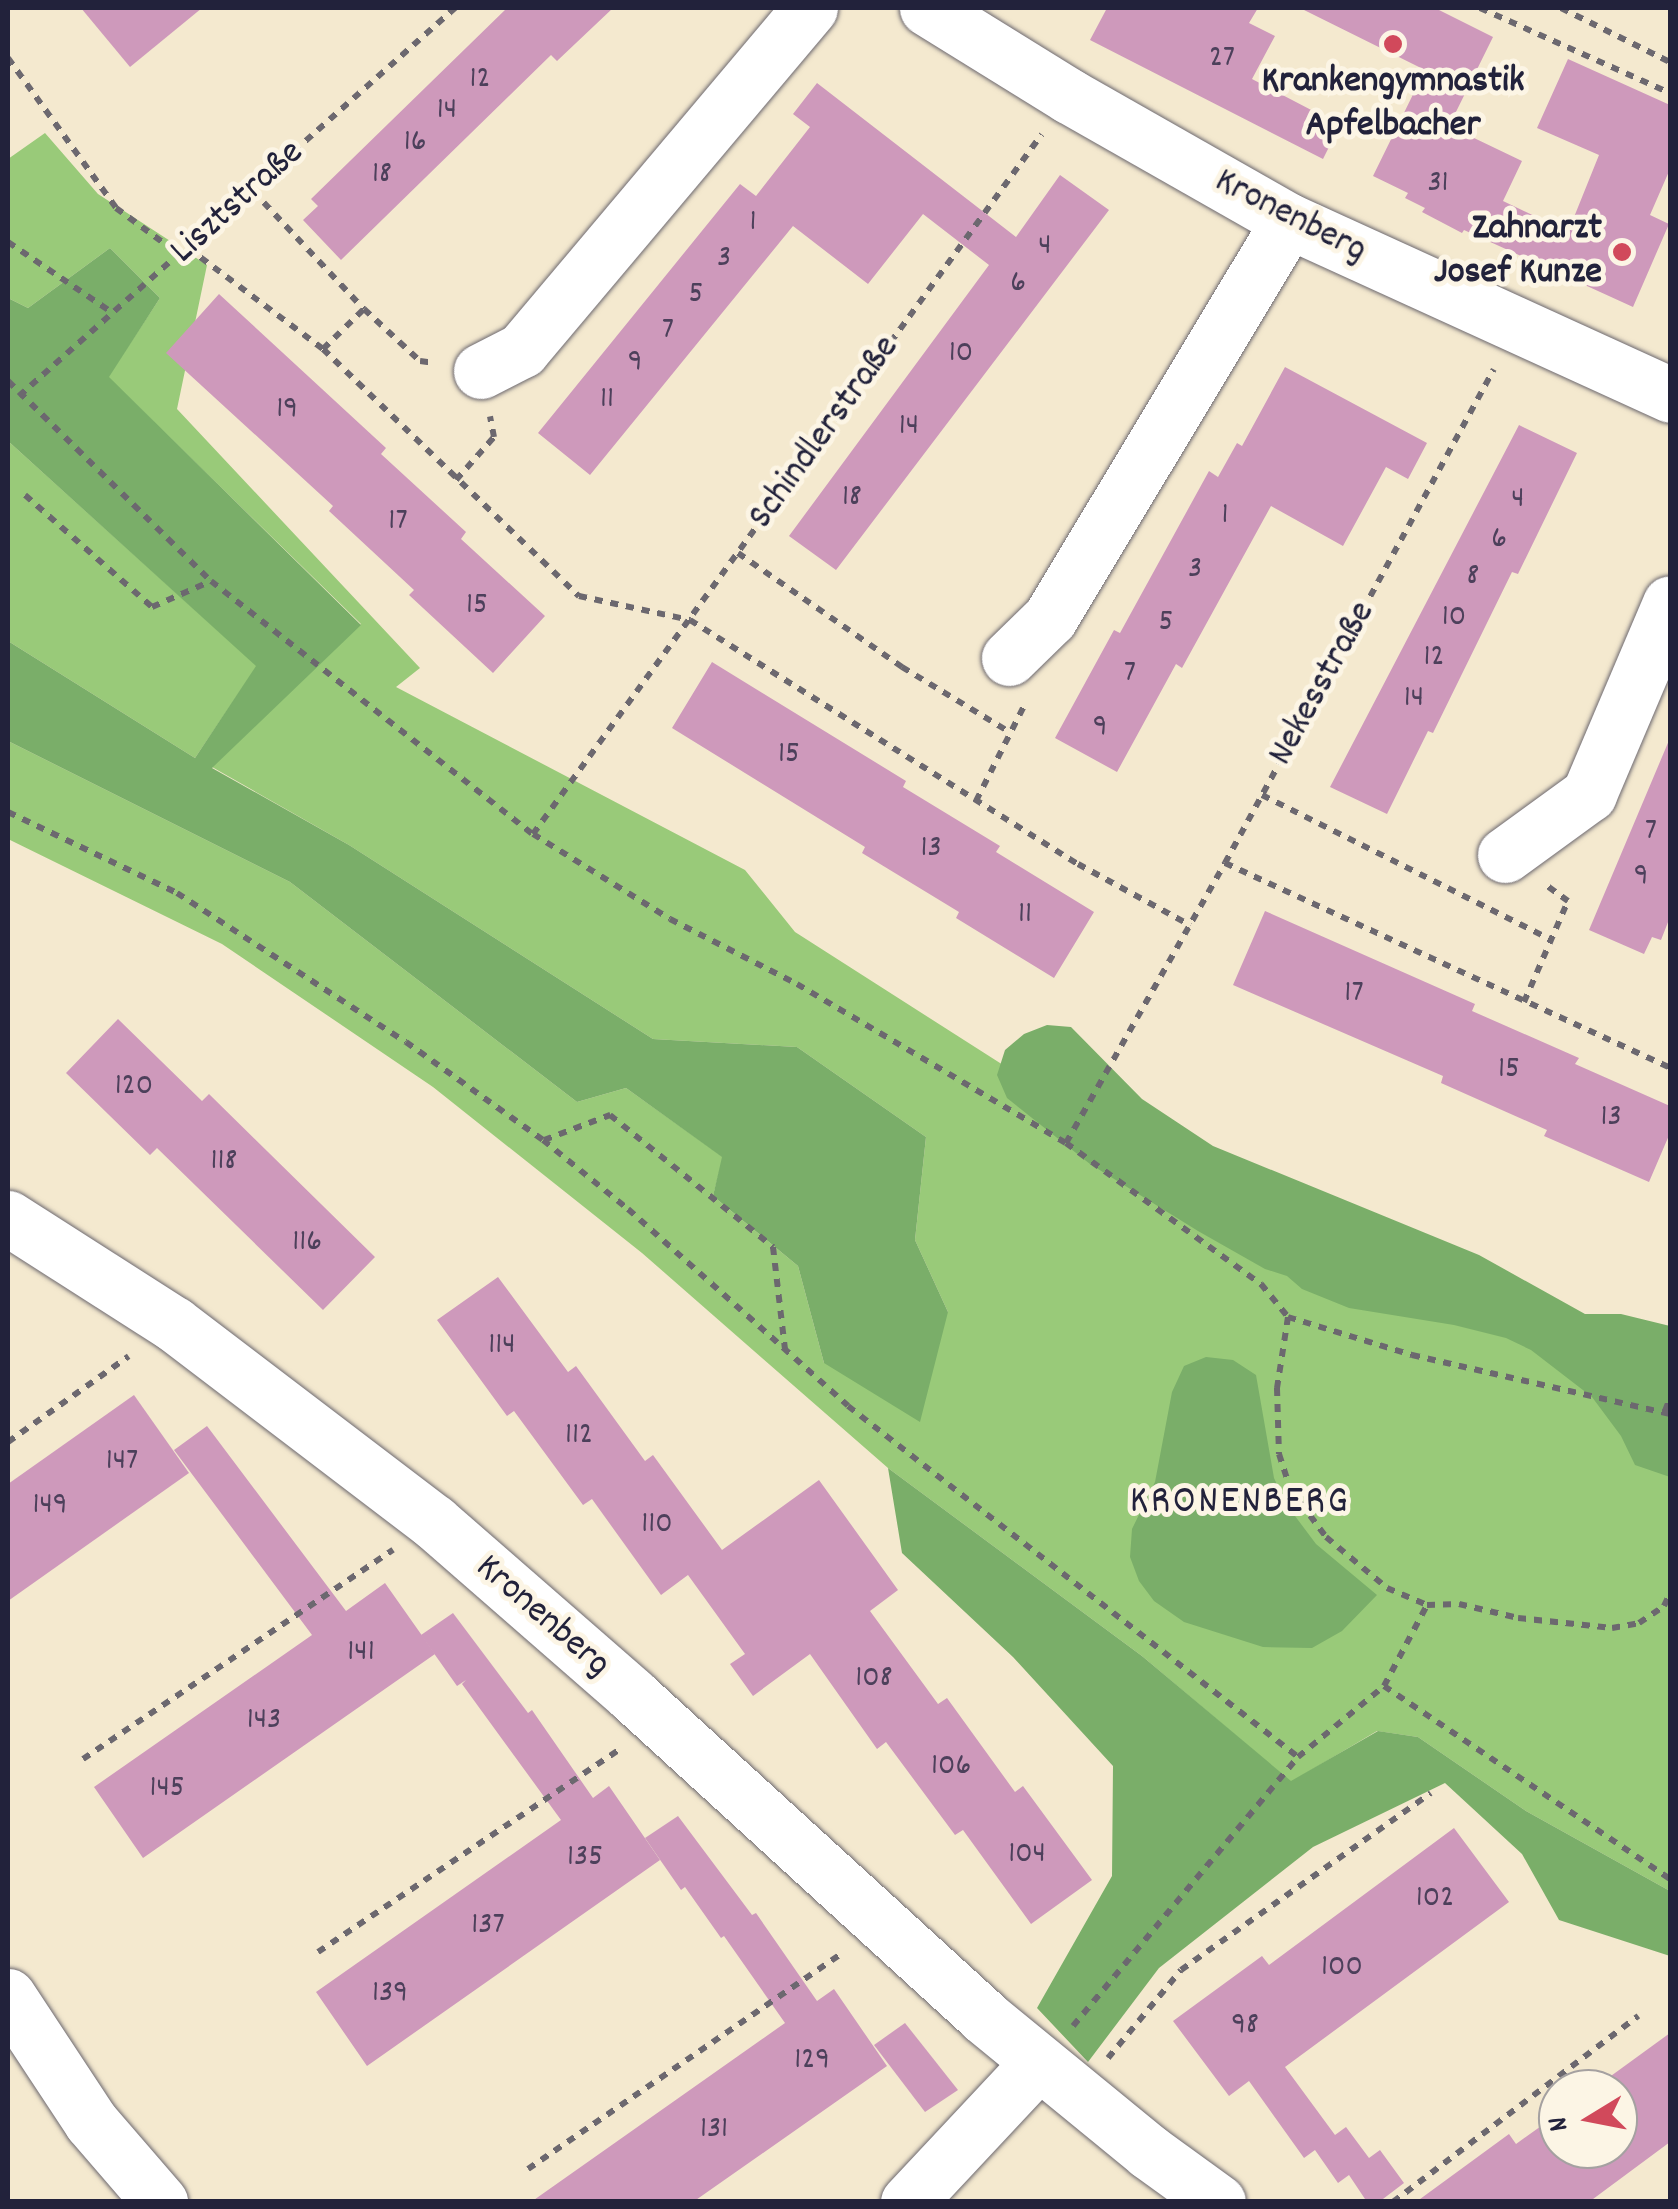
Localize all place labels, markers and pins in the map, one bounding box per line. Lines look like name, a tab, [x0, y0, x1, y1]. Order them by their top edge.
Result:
marker: Krankengymnastik Apfelbacher	[1382, 33, 1404, 55]
place label: Krankengymnastik Apfelbacher	[1262, 60, 1524, 150]
place label: Zahnarzt Josef Kunze	[1434, 207, 1602, 296]
marker: Zahnarzt Josef Kunze	[1611, 241, 1633, 263]

